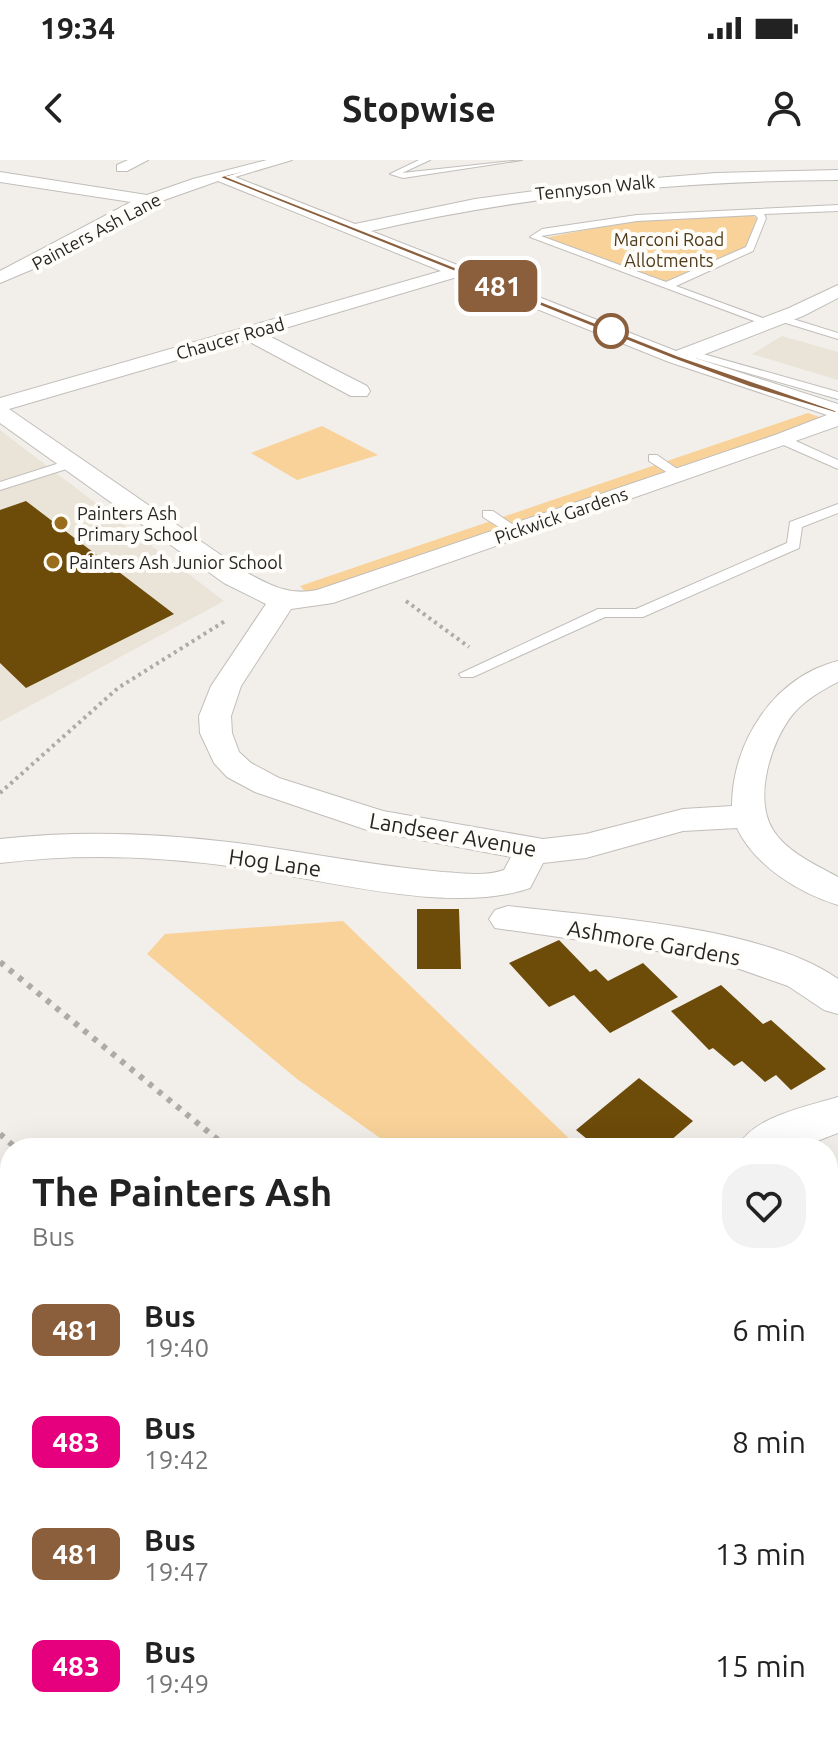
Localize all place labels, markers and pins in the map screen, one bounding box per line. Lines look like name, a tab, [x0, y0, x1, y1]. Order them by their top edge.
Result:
unlabelled marker	[594, 314, 628, 348]
place label: Painters Ash Primary School	[77, 503, 198, 544]
marker: Painters Ash Primary School	[52, 514, 70, 532]
place label: Painters Ash Junior School	[69, 552, 283, 572]
marker: Painters Ash Junior School	[44, 553, 62, 571]

